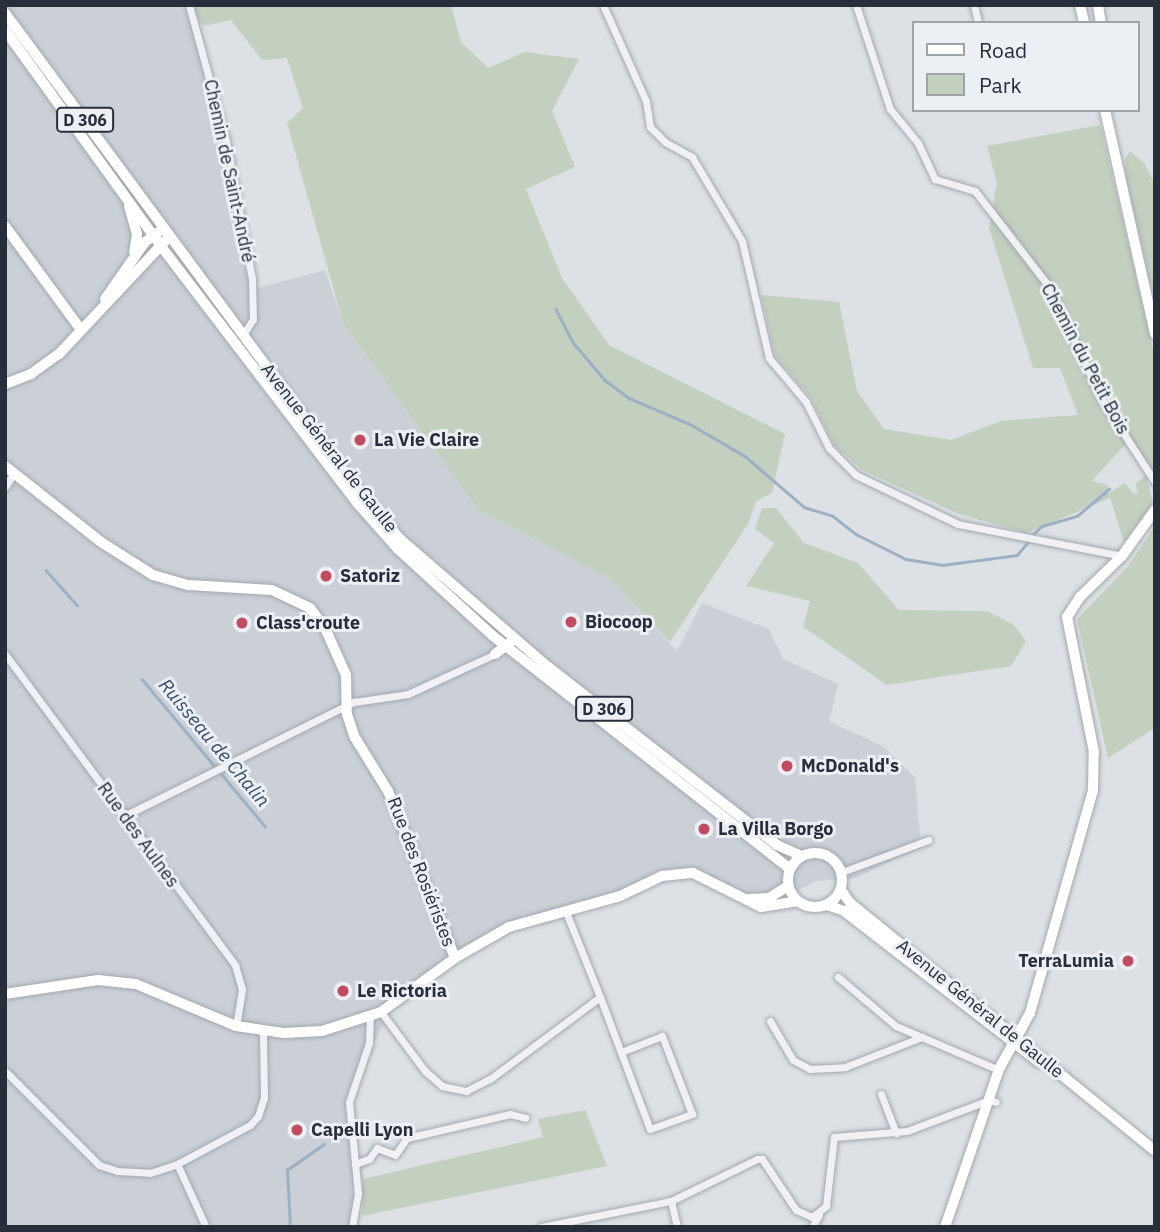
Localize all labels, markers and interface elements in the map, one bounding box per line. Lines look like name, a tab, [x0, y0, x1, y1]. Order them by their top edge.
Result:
legend	[912, 21, 1139, 112]
text: Road	[979, 36, 1027, 64]
text: Park	[979, 71, 1022, 99]
street label: Chemin de Saint-André	[199, 77, 259, 265]
road number: D 306	[55, 108, 115, 132]
street label: Chemin du Petit Bois	[1036, 280, 1134, 438]
street label: Avenue Général de Gaulle	[256, 359, 402, 537]
place label: La Vie Claire	[374, 429, 479, 451]
marker: La Vie Claire	[352, 432, 368, 448]
place label: Satoriz	[340, 565, 400, 587]
marker: Satoriz	[318, 568, 334, 584]
place label: Biocoop	[585, 611, 653, 633]
place label: Class'croute	[256, 612, 360, 634]
marker: Biocoop	[563, 614, 579, 630]
marker: Class'croute	[234, 615, 250, 631]
water label: Ruisseau de Chalin	[154, 674, 274, 812]
road number: D 306	[574, 696, 634, 722]
place label: McDonald's	[801, 755, 899, 777]
marker: McDonald's	[779, 758, 795, 774]
street label: Rue des Aulnes	[93, 778, 183, 892]
street label: Rue des Rosiéristes	[383, 794, 459, 950]
place label: La Villa Borgo	[718, 818, 833, 840]
marker: La Villa Borgo	[696, 821, 712, 837]
street label: Avenue Général de Gaulle	[892, 935, 1068, 1083]
place label: TerraLumia	[1018, 950, 1114, 972]
marker: TerraLumia	[1120, 953, 1136, 969]
place label: Le Rictoria	[357, 980, 447, 1002]
marker: Le Rictoria	[335, 983, 351, 999]
place label: Capelli Lyon	[311, 1119, 413, 1141]
marker: Capelli Lyon	[289, 1122, 305, 1138]

